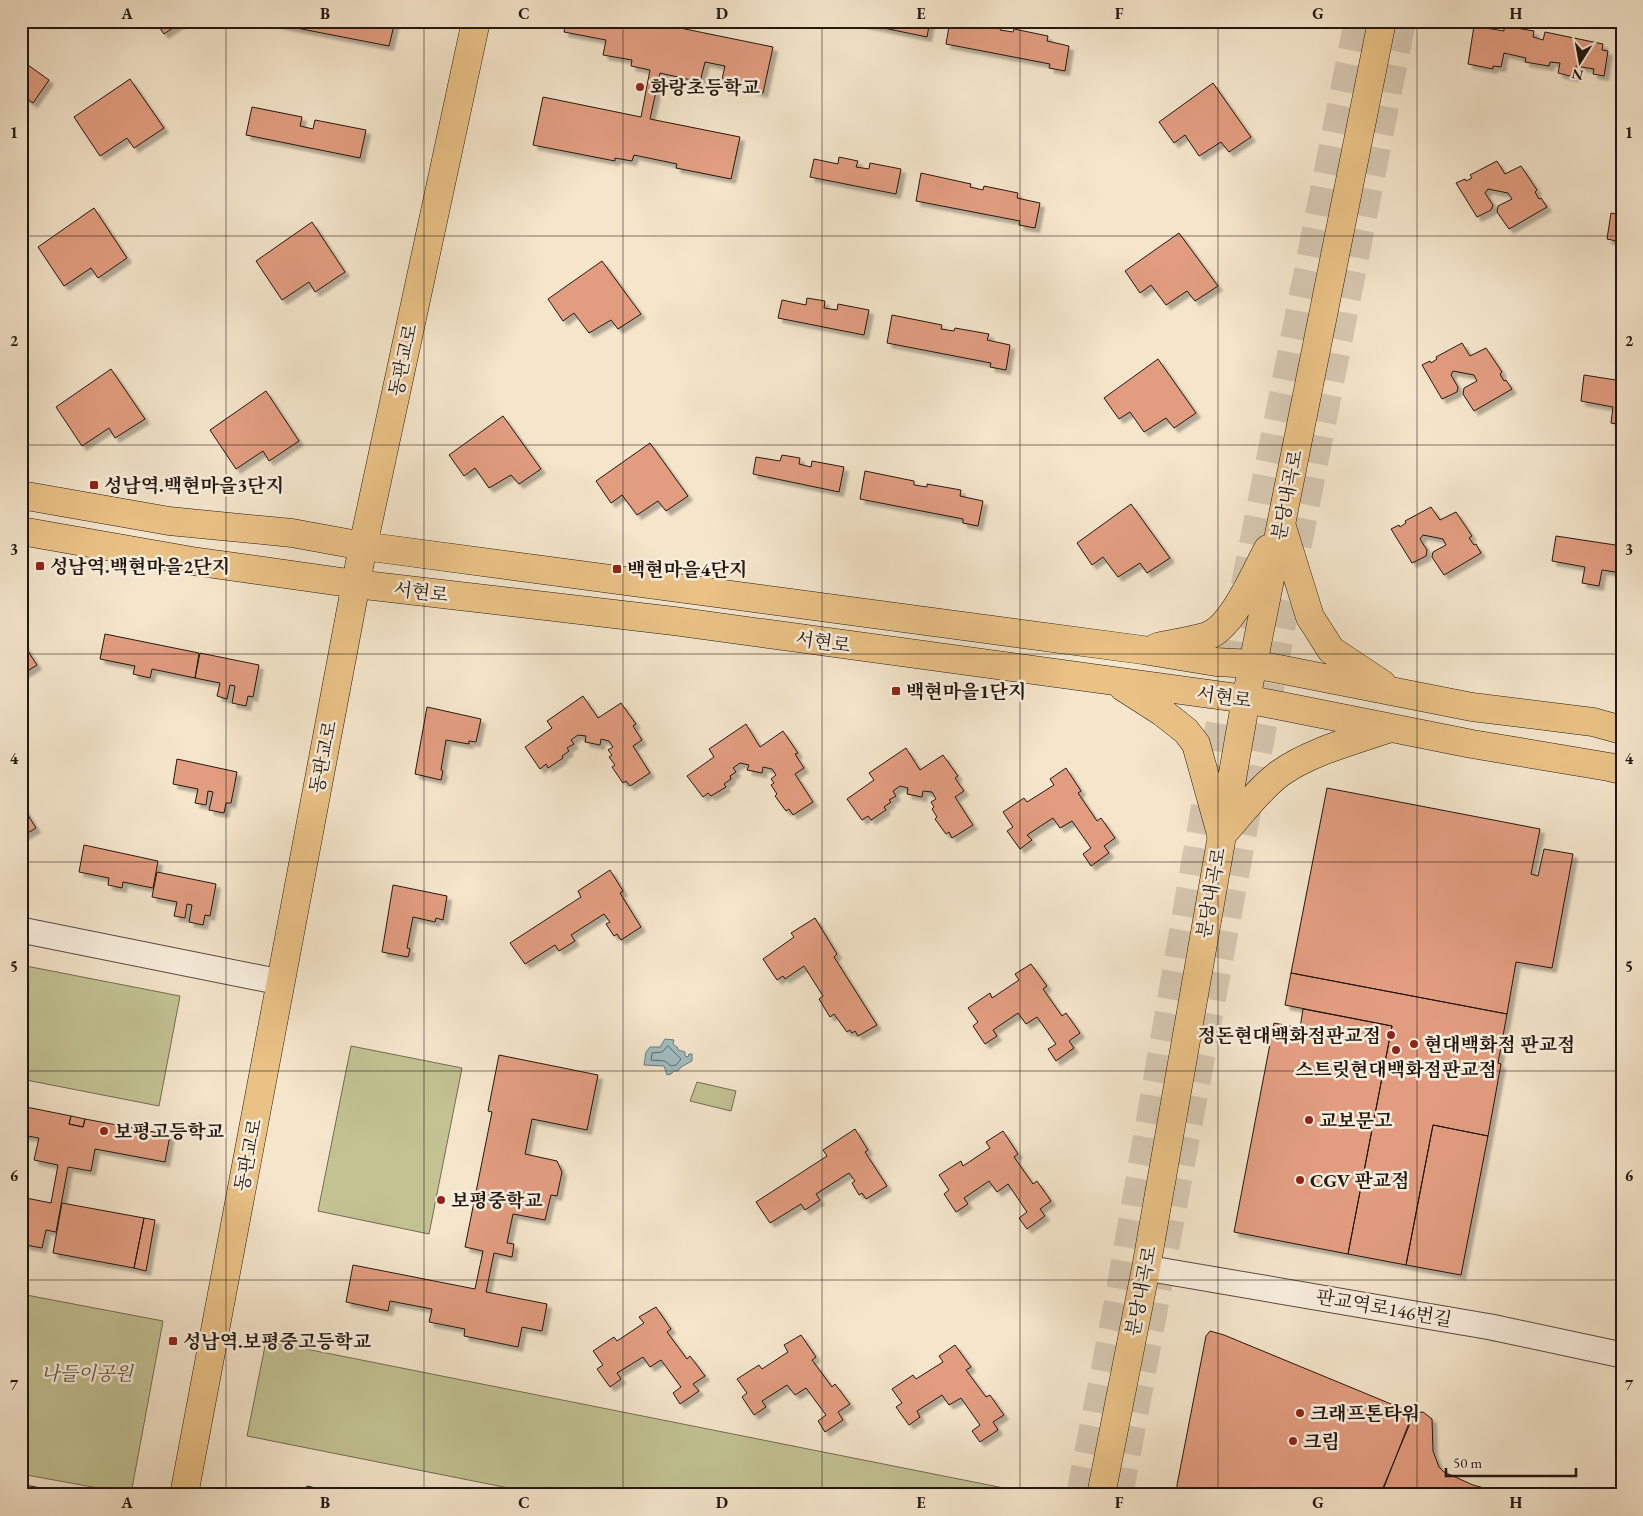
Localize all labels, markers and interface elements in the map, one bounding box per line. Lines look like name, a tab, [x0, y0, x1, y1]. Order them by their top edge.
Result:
text: A	[120, 3, 133, 24]
text: B	[320, 3, 330, 24]
text: C	[518, 3, 530, 24]
text: D	[716, 3, 728, 24]
text: E	[916, 3, 926, 24]
text: F	[1115, 3, 1124, 24]
text: G	[1312, 3, 1324, 24]
text: H	[1510, 3, 1523, 24]
north arrow	[1556, 38, 1606, 88]
text: N	[1570, 65, 1585, 85]
place label: 화랑초등학교	[650, 75, 760, 100]
marker: 화랑초등학교	[634, 81, 646, 93]
text: 1	[10, 122, 18, 143]
text: 1	[1625, 122, 1633, 143]
street label: 동판교로	[383, 321, 423, 399]
text: 2	[10, 330, 19, 351]
text: 2	[1625, 330, 1634, 351]
street label: 분당내곡로	[1266, 448, 1308, 542]
place label: 성남역.백현마을3단지	[104, 473, 284, 498]
marker: 성남역.백현마을3단지	[88, 479, 100, 491]
text: 3	[10, 539, 18, 560]
text: 3	[1625, 539, 1633, 560]
place label: 성남역.백현마을2단지	[50, 554, 230, 579]
place label: 백현마을4단지	[627, 557, 747, 582]
marker: 성남역.백현마을2단지	[34, 560, 46, 572]
marker: 백현마을4단지	[611, 563, 623, 575]
street label: 서현로	[392, 576, 450, 608]
street label: 서현로	[794, 626, 852, 658]
place label: 백현마을1단지	[906, 679, 1026, 704]
street label: 서현로	[1195, 681, 1253, 713]
marker: 백현마을1단지	[890, 685, 902, 697]
street label: 동판교로	[304, 719, 342, 795]
text: 4	[10, 748, 19, 769]
text: 4	[1625, 748, 1634, 769]
street label: 분당내곡로	[1191, 846, 1231, 940]
text: 5	[10, 956, 18, 977]
text: 5	[1625, 956, 1633, 977]
place label: 정돈현대백화점판교점	[1197, 1023, 1381, 1048]
marker: 정돈현대백화점판교점	[1385, 1029, 1397, 1041]
place label: 현대백화점 판교점	[1424, 1032, 1575, 1057]
marker: 현대백화점 판교점	[1408, 1038, 1420, 1050]
marker: 스트릿현대백화점판교점	[1390, 1044, 1402, 1056]
place label: 스트릿현대백화점판교점	[1295, 1057, 1497, 1082]
place label: 교보문고	[1319, 1108, 1393, 1133]
marker: 교보문고	[1303, 1114, 1315, 1126]
street label: 동판교로	[229, 1117, 267, 1193]
place label: 보평고등학교	[114, 1119, 224, 1144]
marker: 보평고등학교	[98, 1125, 110, 1137]
text: 6	[10, 1165, 19, 1186]
text: 6	[1625, 1165, 1634, 1186]
place label: CGV 판교점	[1310, 1168, 1410, 1193]
marker: CGV 판교점	[1294, 1174, 1306, 1186]
place label: 보평중학교	[451, 1188, 543, 1213]
marker: 보평중학교	[435, 1194, 447, 1206]
street label: 분당내곡로	[1120, 1244, 1162, 1338]
street label: 판교역로146번길	[1314, 1284, 1454, 1332]
place label: 성남역.보평중고등학교	[183, 1329, 371, 1354]
marker: 성남역.보평중고등학교	[167, 1335, 179, 1347]
park label: 나들이공원	[41, 1361, 135, 1386]
text: 7	[10, 1374, 19, 1395]
text: 7	[1625, 1374, 1634, 1395]
place label: 크래프톤타워	[1310, 1401, 1420, 1426]
marker: 크래프톤타워	[1294, 1407, 1306, 1419]
place label: 크림	[1303, 1429, 1340, 1454]
marker: 크림	[1287, 1435, 1299, 1447]
scale bar	[1446, 1446, 1576, 1478]
text: 50 m	[1453, 1453, 1482, 1472]
text: A	[120, 1492, 133, 1513]
text: B	[320, 1492, 330, 1513]
text: C	[518, 1492, 530, 1513]
text: D	[716, 1492, 728, 1513]
text: E	[916, 1492, 926, 1513]
text: F	[1115, 1492, 1124, 1513]
text: G	[1312, 1492, 1324, 1513]
text: H	[1510, 1492, 1523, 1513]

